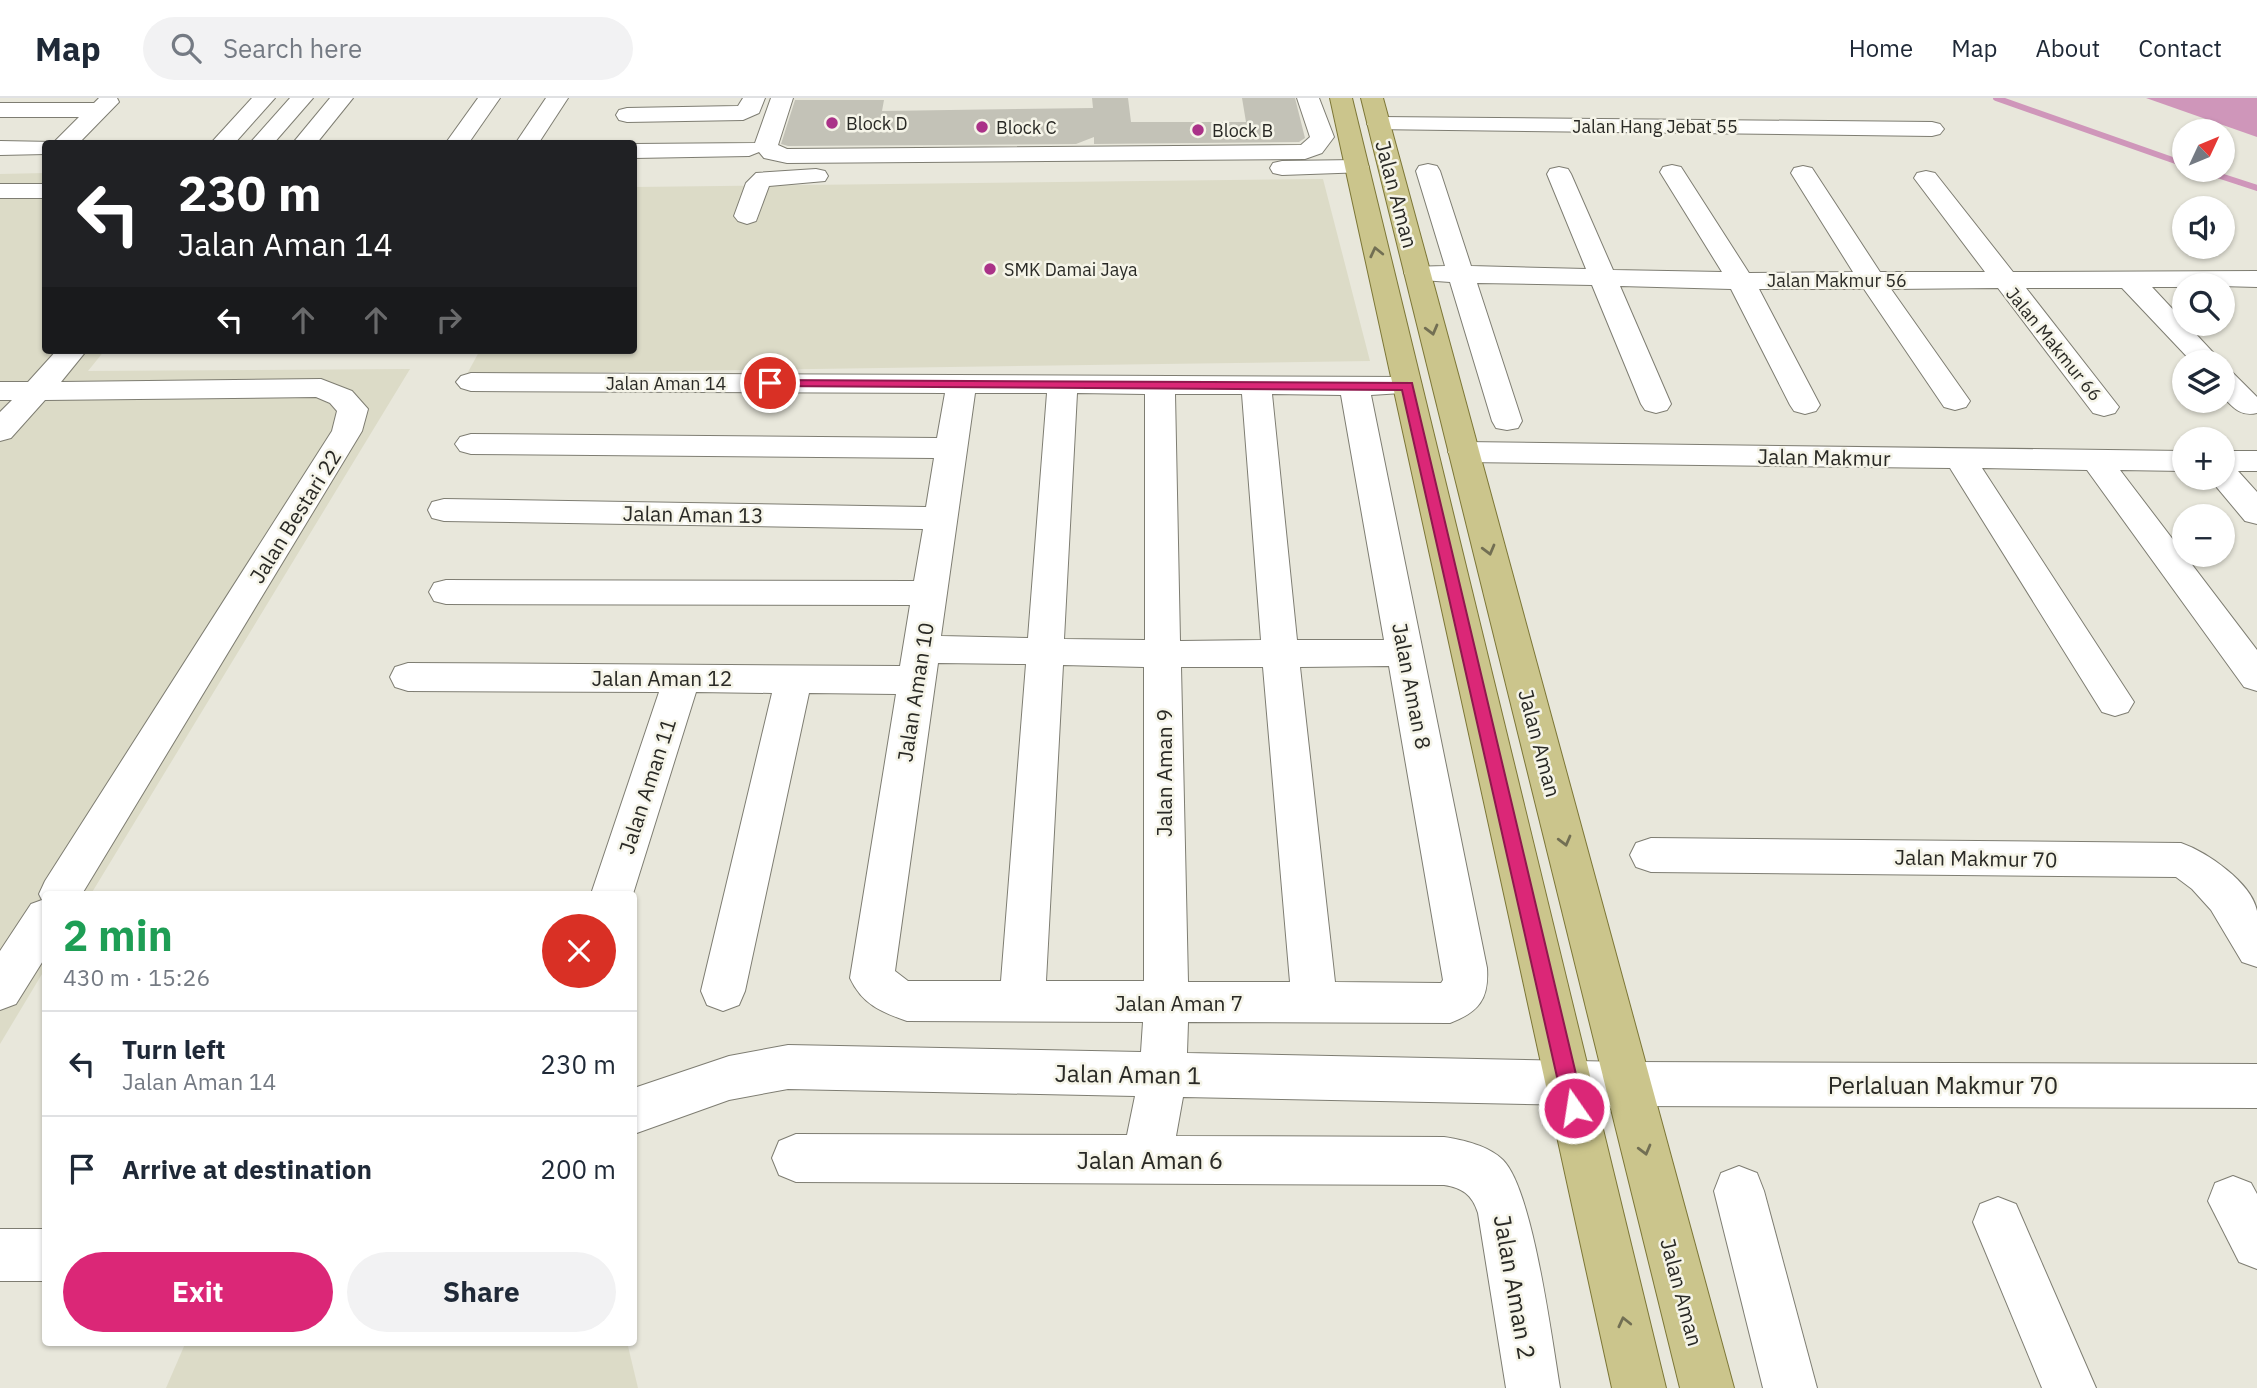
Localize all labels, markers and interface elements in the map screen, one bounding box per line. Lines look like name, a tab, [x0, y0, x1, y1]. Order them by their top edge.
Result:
search box	[143, 17, 633, 80]
text: Map	[35, 27, 101, 70]
icon: search	[167, 29, 205, 67]
text: Search here	[223, 31, 362, 65]
text: Home	[1849, 32, 1913, 64]
text: Map	[1951, 32, 1997, 64]
text: About	[2035, 32, 2100, 64]
text: Contact	[2138, 32, 2222, 64]
place label: Block D	[846, 112, 908, 135]
marker: Block D	[824, 115, 840, 131]
street label: Jalan Hang Jebat 55	[1572, 115, 1738, 138]
place label: Block C	[996, 116, 1057, 139]
marker: Block C	[974, 119, 990, 135]
place label: Block B	[1212, 119, 1273, 142]
north arrow	[2172, 119, 2235, 182]
map controls	[2172, 119, 2235, 567]
marker: Block B	[1190, 122, 1206, 138]
street label: Jalan Aman	[1369, 137, 1425, 251]
text: 230 m	[178, 161, 322, 224]
icon: left	[63, 168, 154, 259]
button: sound	[2172, 196, 2235, 259]
text: Jalan Aman 14	[178, 223, 393, 265]
one-way arrow	[1370, 246, 1385, 258]
place label: SMK Damai Jaya	[1004, 258, 1138, 281]
marker: SMK Damai Jaya	[982, 261, 998, 277]
street label: Jalan Makmur 56	[1767, 269, 1907, 292]
button: search	[2172, 273, 2235, 336]
street label: Jalan Makmur 66	[2001, 282, 2107, 406]
icon: left	[211, 301, 249, 339]
icon: ahead	[284, 301, 322, 339]
icon: ahead	[357, 301, 395, 339]
icon: right	[430, 301, 468, 339]
one-way arrow	[1424, 324, 1438, 336]
button: layers	[2172, 350, 2235, 413]
pin	[740, 353, 800, 413]
icon: arrive	[751, 364, 789, 402]
street label: Jalan Aman 14	[606, 372, 727, 395]
button: +	[2172, 427, 2235, 490]
street label: Jalan Makmur	[1757, 442, 1891, 472]
street label: Jalan Bestari 22	[243, 444, 347, 588]
street label: Jalan Aman 13	[622, 499, 764, 529]
button: −	[2172, 504, 2235, 567]
one-way arrow	[1481, 544, 1496, 556]
street label: Jalan Aman 10	[890, 620, 940, 764]
street label: Jalan Aman 8	[1386, 620, 1438, 752]
street label: Jalan Aman 12	[592, 664, 732, 692]
street label: Jalan Aman	[1512, 686, 1568, 800]
street label: Jalan Aman 9	[1150, 709, 1178, 837]
street label: Jalan Aman 11	[612, 715, 682, 857]
one-way arrow	[1557, 835, 1571, 847]
street label: Jalan Makmur 70	[1894, 843, 2058, 873]
text: 2 min	[63, 908, 173, 963]
button: close	[542, 914, 616, 988]
text: 430 m · 15:26	[63, 962, 210, 992]
street label: Jalan Aman 7	[1115, 989, 1243, 1017]
text: Turn left	[122, 1032, 225, 1066]
icon: left	[63, 1045, 101, 1083]
text: 230 m	[540, 1047, 616, 1081]
street label: Jalan Aman 1	[1054, 1057, 1202, 1091]
text: Jalan Aman 14	[122, 1066, 276, 1096]
street label: Perlaluan Makmur 70	[1828, 1069, 2058, 1101]
position arrow	[1537, 1071, 1611, 1145]
street label: Jalan Aman 6	[1077, 1144, 1223, 1176]
one-way arrow	[1637, 1144, 1652, 1156]
icon: arrive	[63, 1150, 101, 1188]
text: Arrive at destination	[122, 1152, 372, 1186]
text: 200 m	[540, 1152, 616, 1186]
street label: Jalan Aman 2	[1487, 1212, 1543, 1362]
street label: Jalan Aman	[1654, 1235, 1710, 1349]
button: Exit	[63, 1252, 333, 1332]
button: Share	[347, 1252, 616, 1332]
one-way arrow	[1617, 1316, 1632, 1328]

